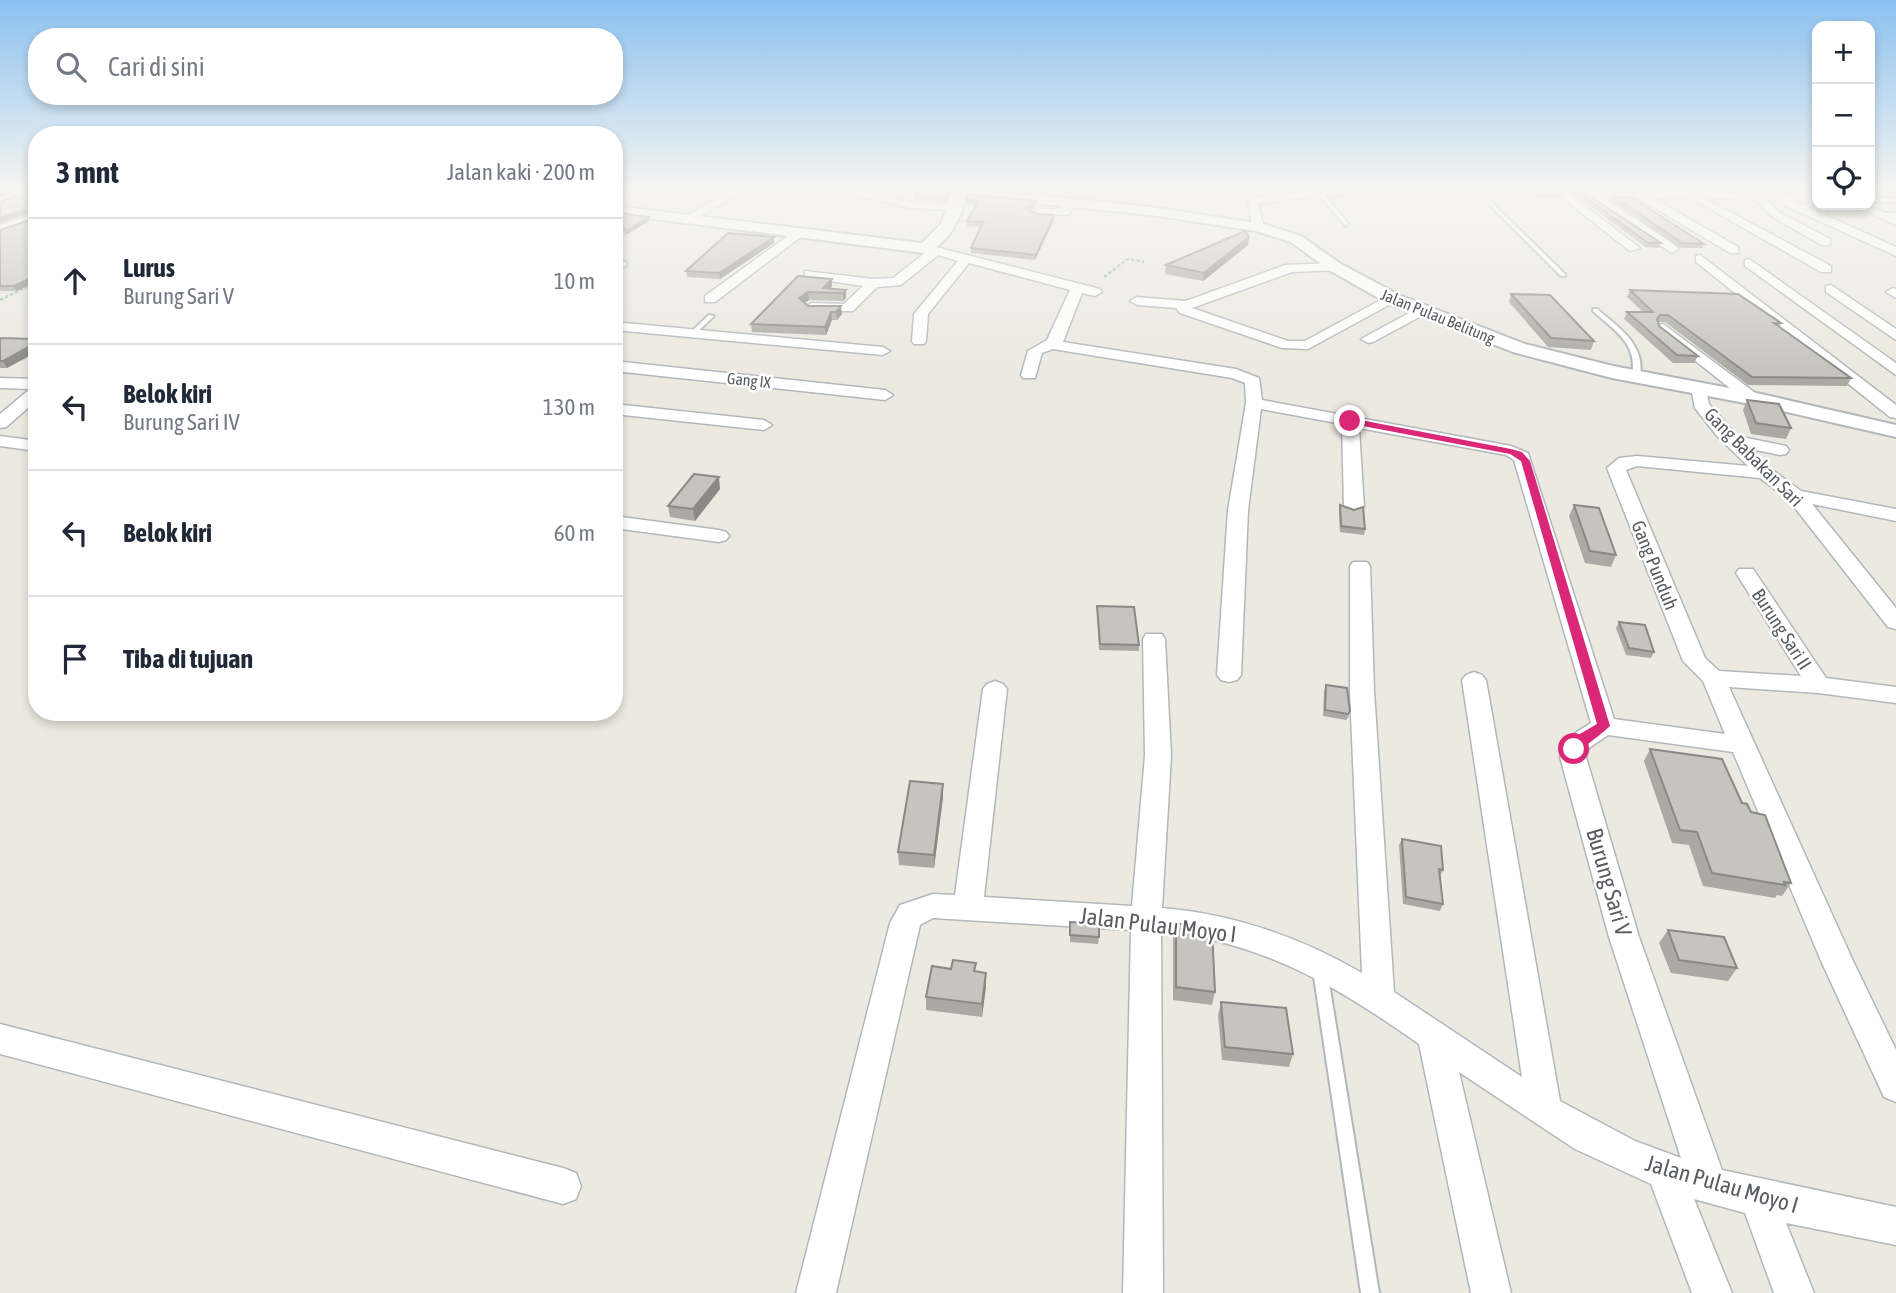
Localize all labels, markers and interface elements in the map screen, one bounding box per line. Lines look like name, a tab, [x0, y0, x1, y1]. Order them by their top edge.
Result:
map controls	[1812, 21, 1875, 210]
button: +	[1812, 21, 1875, 84]
search box	[28, 28, 623, 105]
icon: search	[52, 48, 90, 86]
text: Cari di sini	[108, 52, 205, 82]
button: −	[1812, 84, 1875, 147]
button: locate	[1812, 147, 1875, 210]
text: 3 mnt	[56, 155, 119, 189]
text: Jalan kaki · 200 m	[447, 159, 595, 185]
text: Lurus	[123, 253, 175, 283]
icon: ahead	[56, 262, 94, 300]
text: 10 m	[554, 268, 595, 294]
text: Burung Sari V	[123, 283, 234, 309]
street label: Jalan Pulau Belitung	[1378, 285, 1498, 348]
street label: Gang IX	[726, 369, 773, 392]
text: Belok kiri	[123, 379, 212, 409]
icon: left	[56, 388, 94, 426]
text: 130 m	[543, 394, 595, 420]
street label: Gang Babakan Sari	[1700, 403, 1808, 511]
route end	[1334, 405, 1365, 436]
text: Burung Sari IV	[123, 409, 240, 435]
icon: left	[56, 514, 94, 552]
street label: Gang Punduh	[1627, 517, 1683, 613]
text: Belok kiri	[123, 518, 212, 548]
text: 60 m	[554, 520, 595, 546]
street label: Burung Sari II	[1748, 584, 1816, 674]
icon: arrive	[56, 640, 94, 678]
text: Tiba di tujuan	[123, 644, 253, 674]
route start	[1558, 733, 1589, 764]
street label: Burung Sari V	[1581, 825, 1637, 940]
street label: Jalan Pulau Moyo I	[1078, 902, 1238, 948]
street label: Jalan Pulau Moyo I	[1643, 1150, 1801, 1218]

